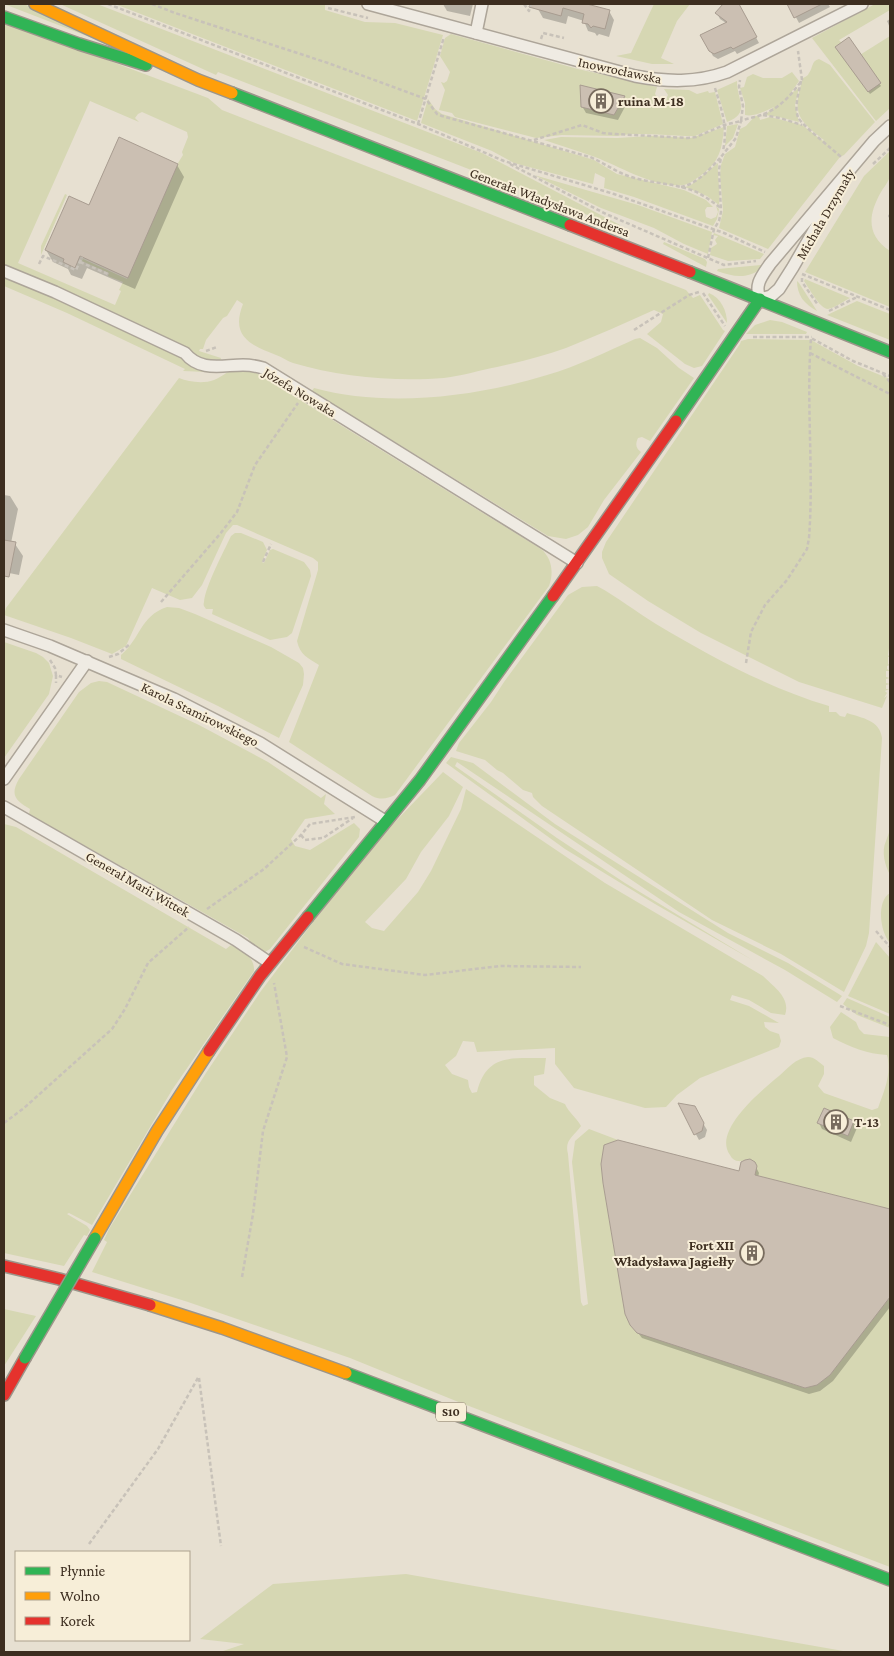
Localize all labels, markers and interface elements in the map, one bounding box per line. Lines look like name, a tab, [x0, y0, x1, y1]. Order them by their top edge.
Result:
street label: Inowrocławska	[577, 53, 664, 87]
building icon: ruina M-18	[588, 88, 614, 114]
place label: ruina M-18	[618, 93, 684, 109]
street label: Generała Władysława Andersa	[468, 164, 633, 240]
street label: Michała Drzymały	[792, 165, 858, 262]
street label: Józefa Nowaka	[259, 363, 340, 420]
street label: Karola Stamirowskiego	[139, 679, 261, 749]
street label: Generał Marii Wittek	[83, 848, 193, 920]
building icon: T-13	[823, 1109, 849, 1135]
place label: T-13	[854, 1114, 879, 1130]
place label: Fort XII Władysława Jagiełły	[613, 1237, 734, 1269]
building icon: Fort XII Władysława Jagiełły	[739, 1240, 765, 1266]
road number: S10	[436, 1402, 466, 1421]
legend	[15, 1551, 190, 1641]
text: Płynnie	[60, 1563, 106, 1580]
text: Wolno	[60, 1588, 100, 1604]
text: Korek	[60, 1613, 95, 1629]

